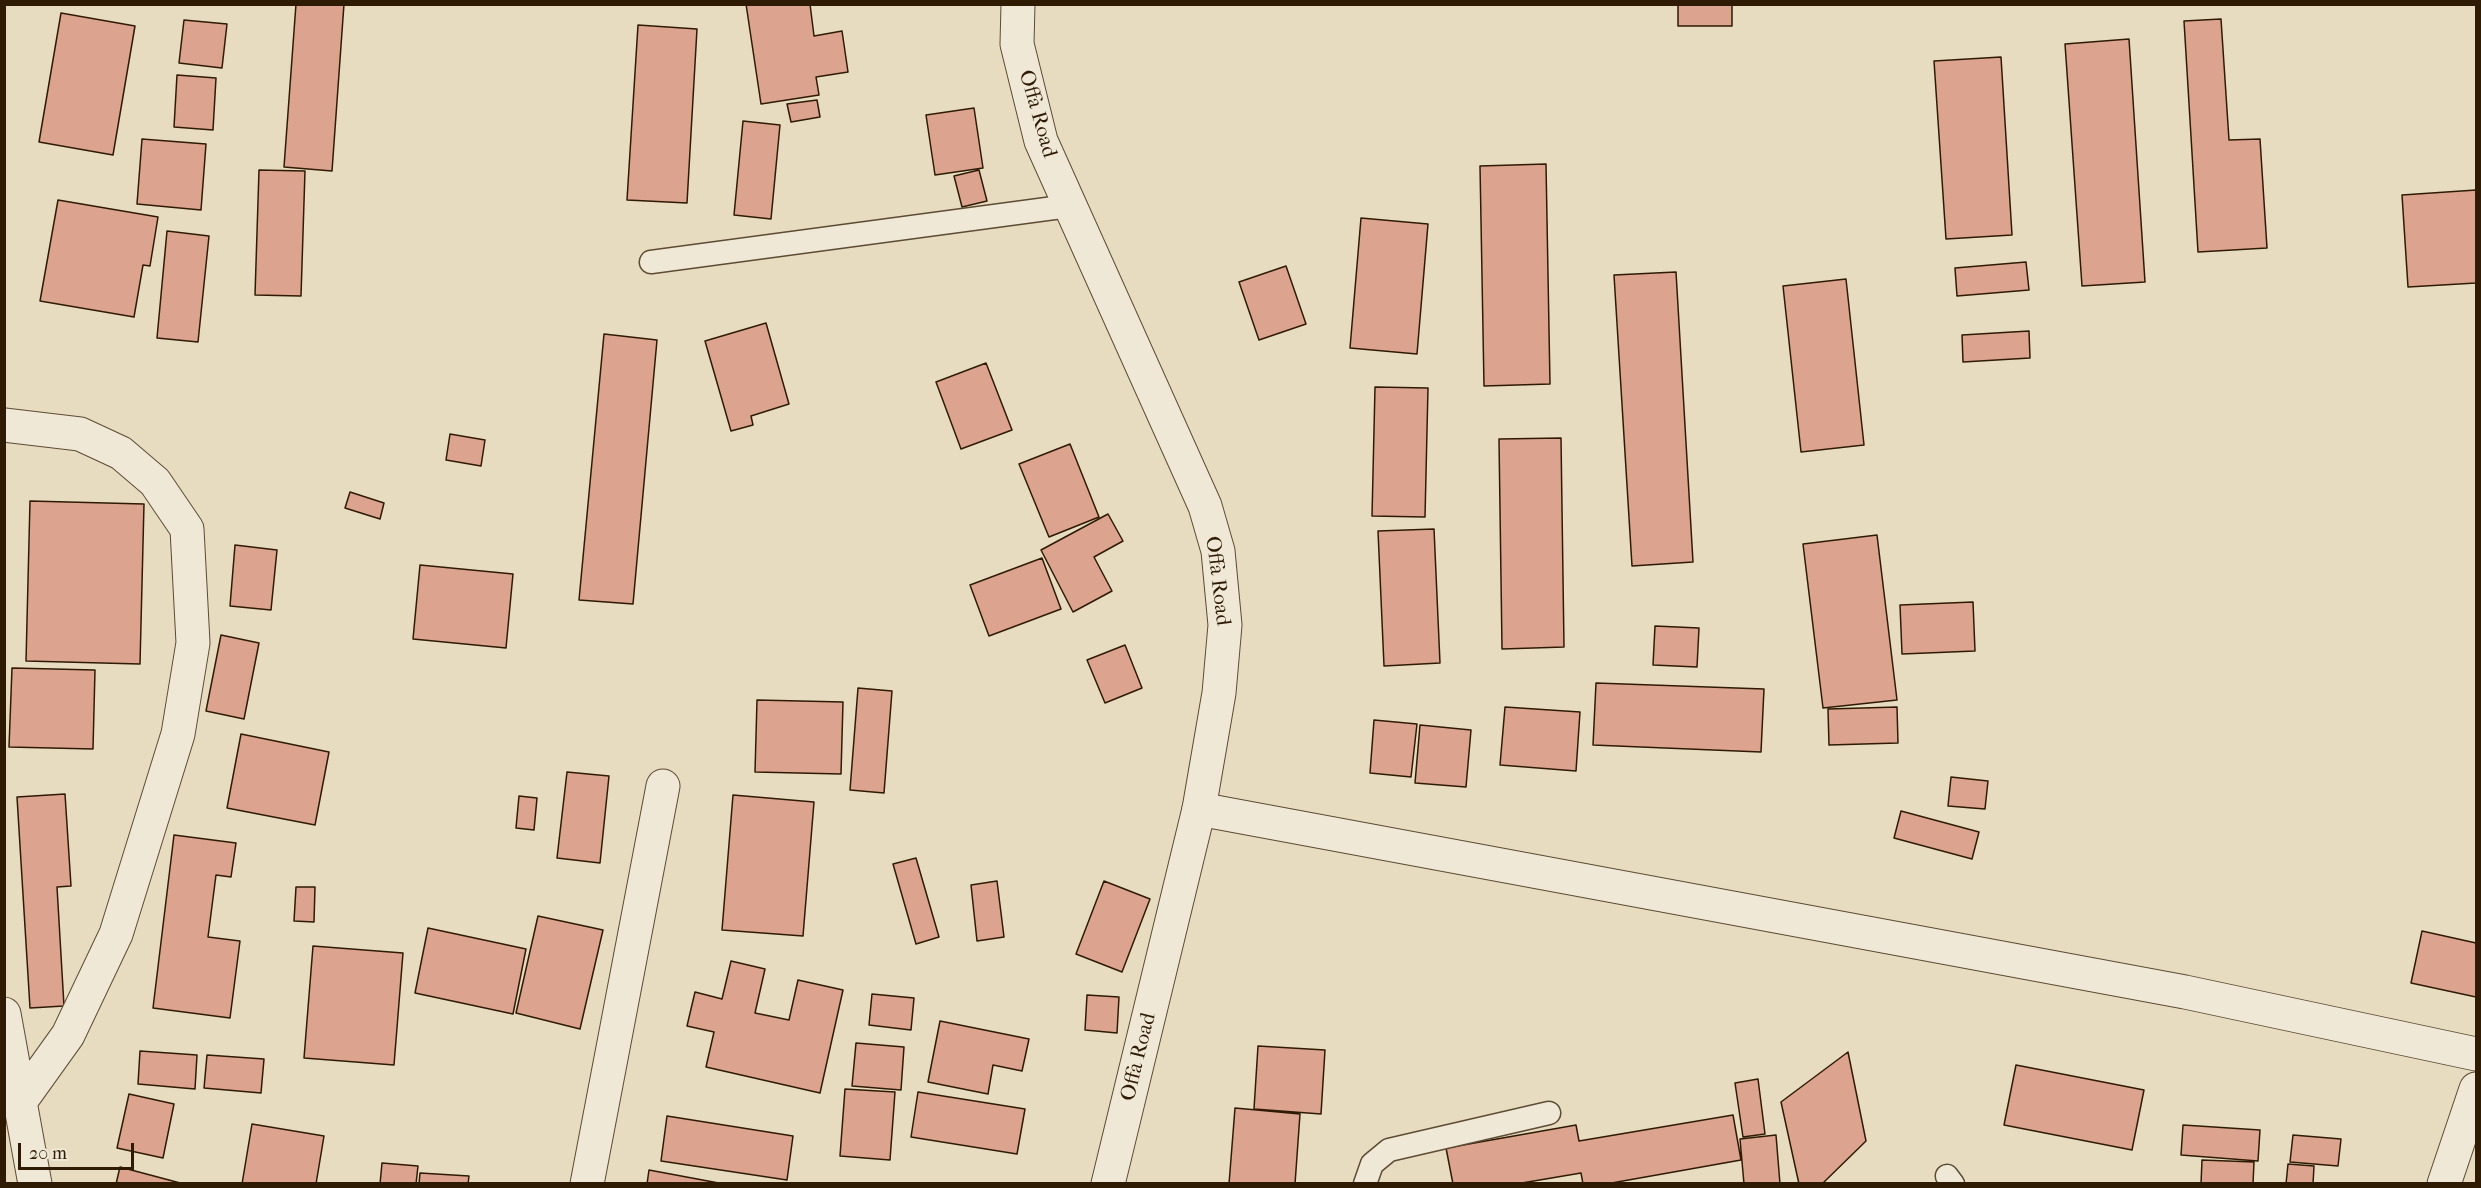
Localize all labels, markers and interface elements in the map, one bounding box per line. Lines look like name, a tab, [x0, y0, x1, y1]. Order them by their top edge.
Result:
street label: Offa Road	[1012, 67, 1062, 161]
street label: Offa Road	[1199, 535, 1235, 627]
street label: Offa Road	[1116, 1010, 1162, 1104]
scale bar	[21, 1131, 136, 1169]
text: 20 m	[29, 1143, 67, 1164]

